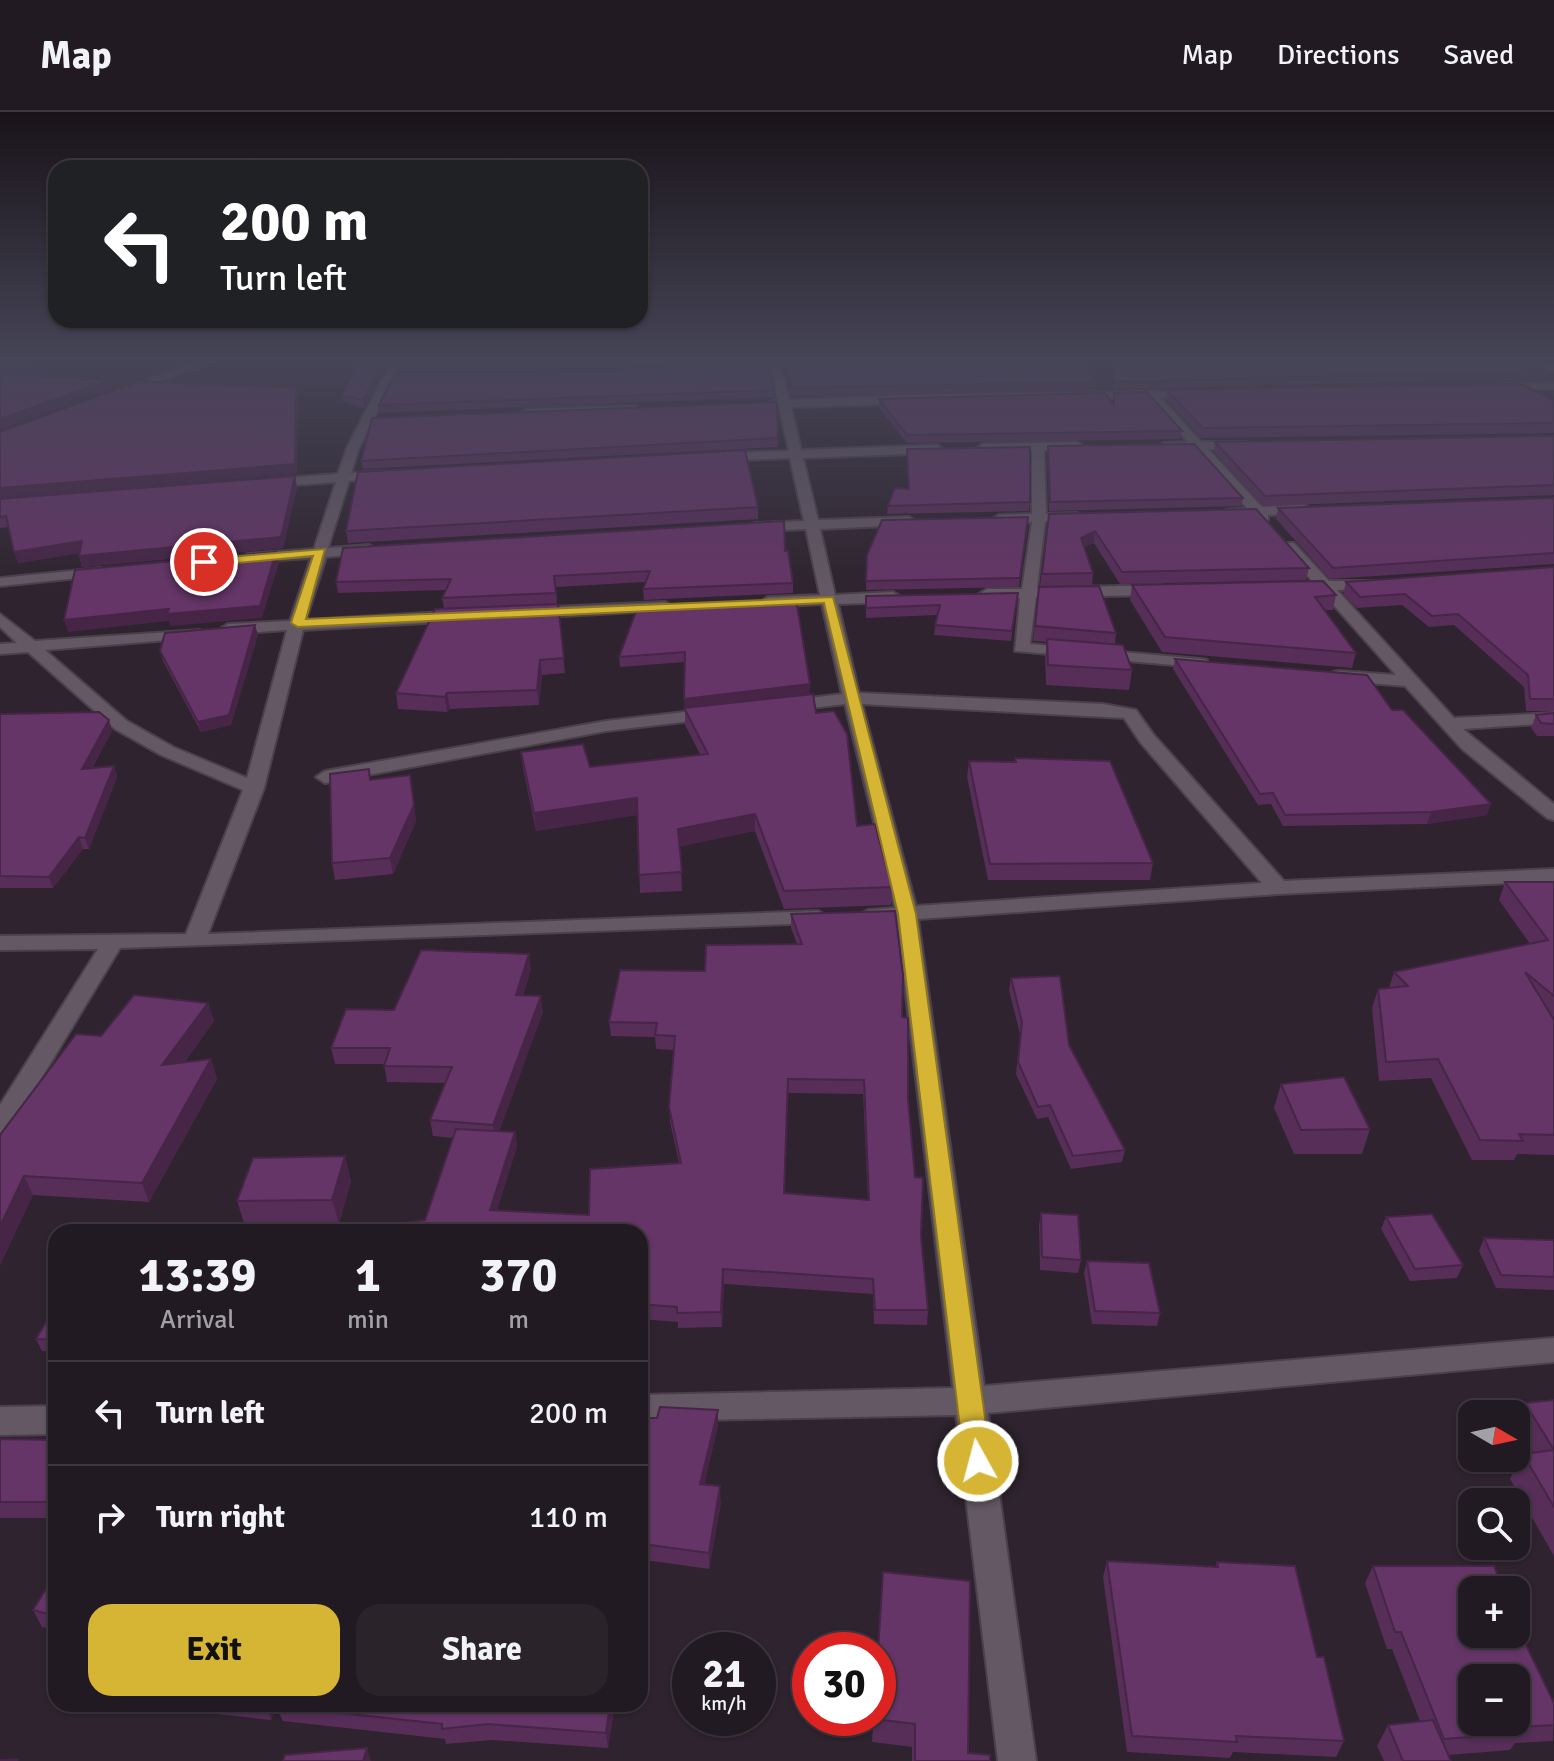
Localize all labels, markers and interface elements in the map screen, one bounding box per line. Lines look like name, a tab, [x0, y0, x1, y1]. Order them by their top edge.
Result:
text: Map	[40, 32, 112, 79]
text: Map	[1181, 38, 1233, 72]
text: Directions	[1277, 38, 1399, 72]
text: Saved	[1443, 38, 1514, 72]
text: 200 m	[220, 187, 368, 256]
icon: left	[88, 192, 192, 296]
text: Turn left	[220, 256, 347, 301]
pin	[170, 528, 238, 596]
icon: arrive	[182, 540, 226, 584]
text: 13:39	[139, 1246, 256, 1305]
text: 1	[355, 1246, 381, 1305]
text: 370	[480, 1246, 557, 1305]
text: Arrival	[160, 1304, 235, 1336]
text: min	[347, 1304, 389, 1336]
text: m	[508, 1304, 529, 1336]
icon: left	[88, 1391, 132, 1435]
text: Turn left	[156, 1395, 265, 1432]
text: 200 m	[529, 1395, 608, 1432]
north arrow	[1458, 1400, 1530, 1472]
map controls	[1458, 1400, 1530, 1736]
position arrow	[936, 1419, 1020, 1503]
button: search	[1458, 1488, 1530, 1560]
icon: right	[88, 1495, 132, 1539]
text: Turn right	[156, 1499, 285, 1536]
text: 110 m	[529, 1499, 608, 1536]
button: +	[1458, 1576, 1530, 1648]
button: Exit	[88, 1604, 340, 1696]
button: Share	[356, 1604, 608, 1696]
speed limit sign: 30	[792, 1632, 896, 1736]
text: 21	[702, 1649, 746, 1699]
button: −	[1458, 1664, 1530, 1736]
text: km/h	[701, 1691, 747, 1716]

